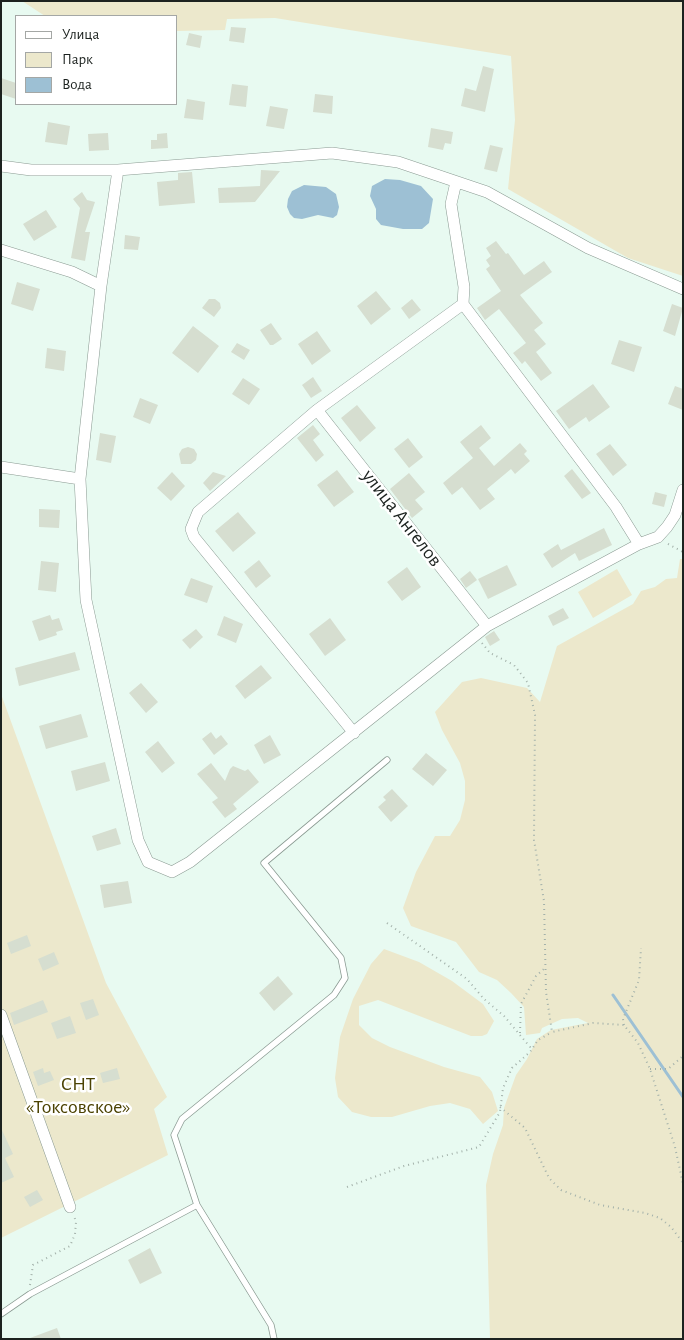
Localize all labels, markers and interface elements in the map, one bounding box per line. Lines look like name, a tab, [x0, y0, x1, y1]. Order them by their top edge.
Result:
legend	[15, 15, 178, 105]
text: Улица	[62, 27, 99, 42]
text: Парк	[62, 52, 93, 67]
text: Вода	[62, 77, 92, 92]
street label: улица Ангелов	[357, 465, 447, 571]
park label: СНТ «Токсовское»	[26, 1072, 130, 1119]

